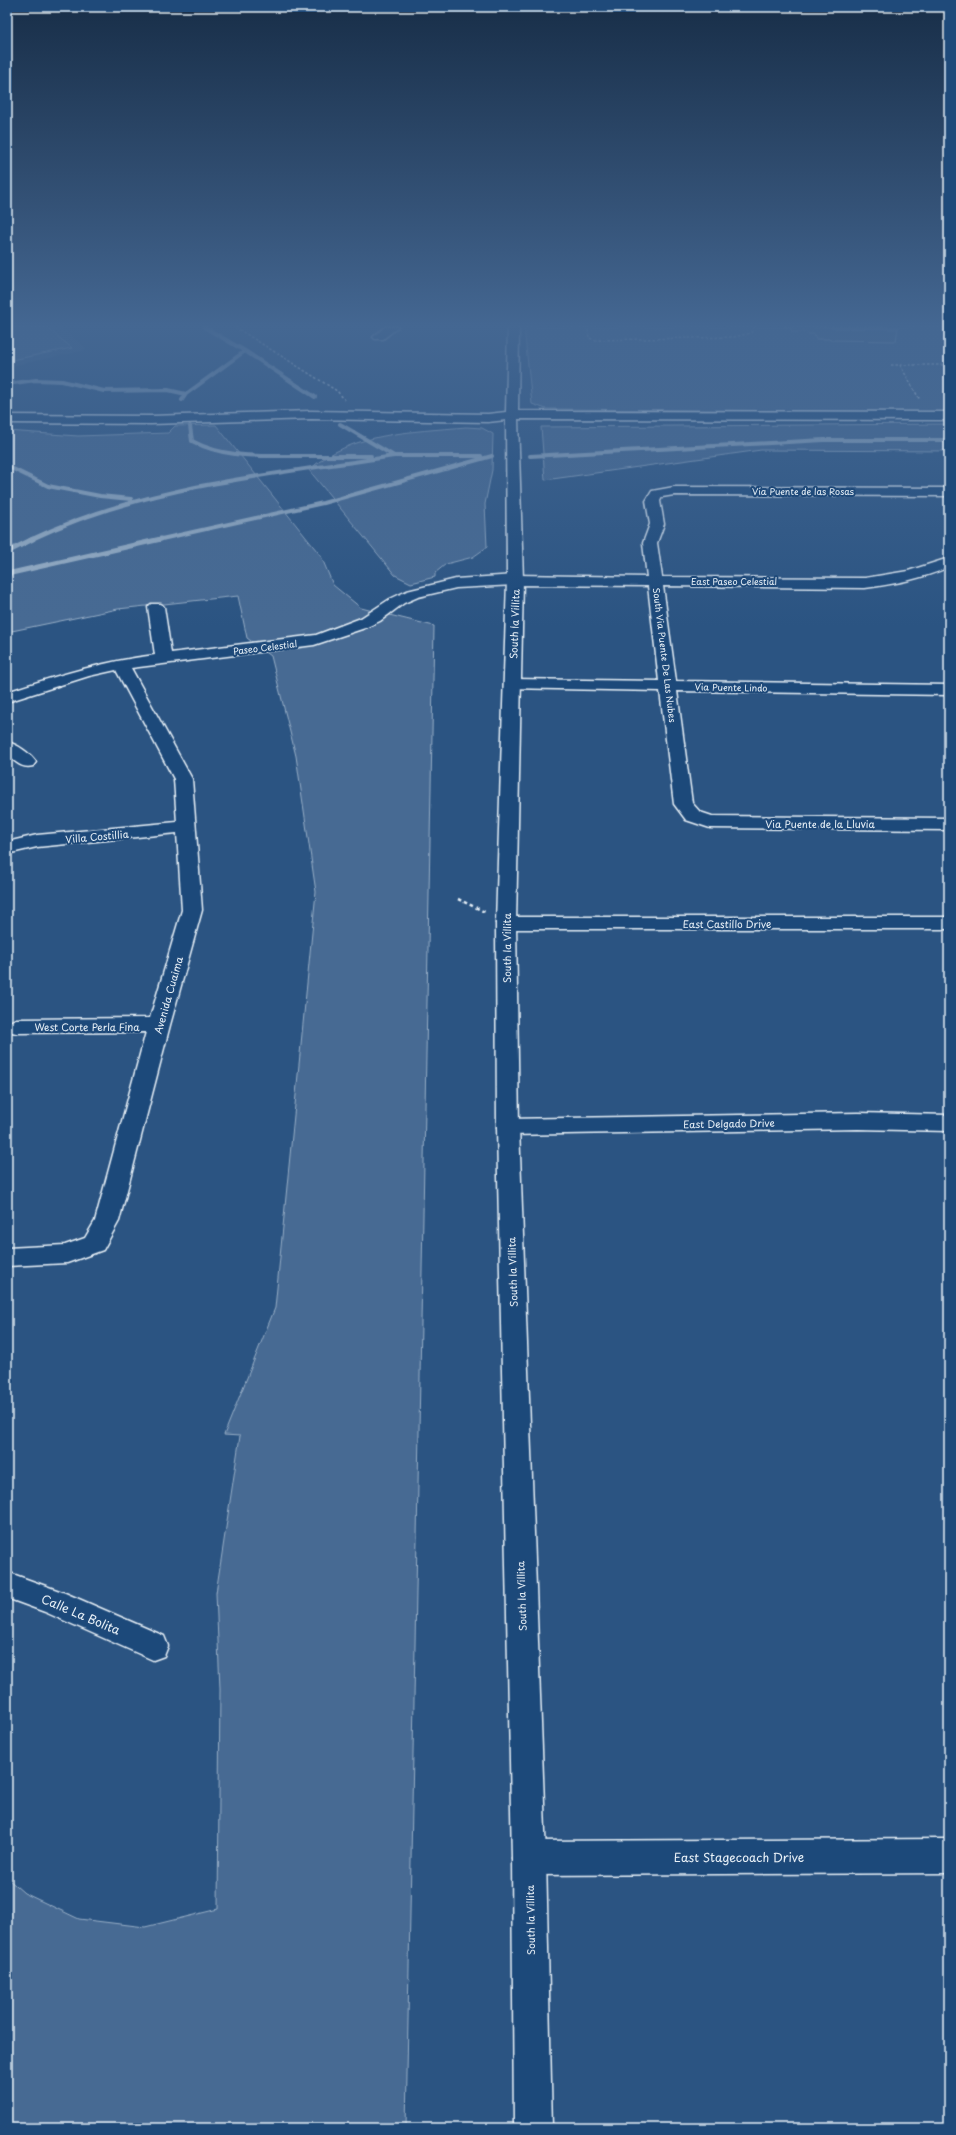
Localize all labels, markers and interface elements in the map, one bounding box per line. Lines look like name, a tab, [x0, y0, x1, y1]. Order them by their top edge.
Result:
street label: Via Puente de las Rosas	[752, 484, 854, 498]
street label: East Paseo Celestial	[691, 574, 777, 588]
street label: South Via Puente De Las Nubes	[650, 587, 680, 723]
street label: South la Villita	[505, 588, 523, 659]
street label: Paseo Celestial	[232, 636, 298, 658]
street label: Via Puente Lindo	[694, 679, 768, 695]
street label: Via Puente de la Lluvia	[765, 816, 876, 831]
street label: Villa Costillia	[65, 826, 130, 846]
street label: South la Villita	[499, 912, 514, 983]
street label: East Castillo Drive	[683, 916, 771, 931]
street label: Avenida Cuaima	[150, 954, 186, 1035]
street label: West Corte Perla Fina	[34, 1019, 140, 1034]
street label: East Delgado Drive	[683, 1115, 775, 1131]
street label: South la Villita	[503, 1236, 521, 1307]
street label: South la Villita	[512, 1560, 530, 1631]
street label: Calle La Bolita	[39, 1589, 124, 1639]
street label: East Stagecoach Drive	[674, 1848, 804, 1866]
street label: South la Villita	[522, 1884, 538, 1955]

